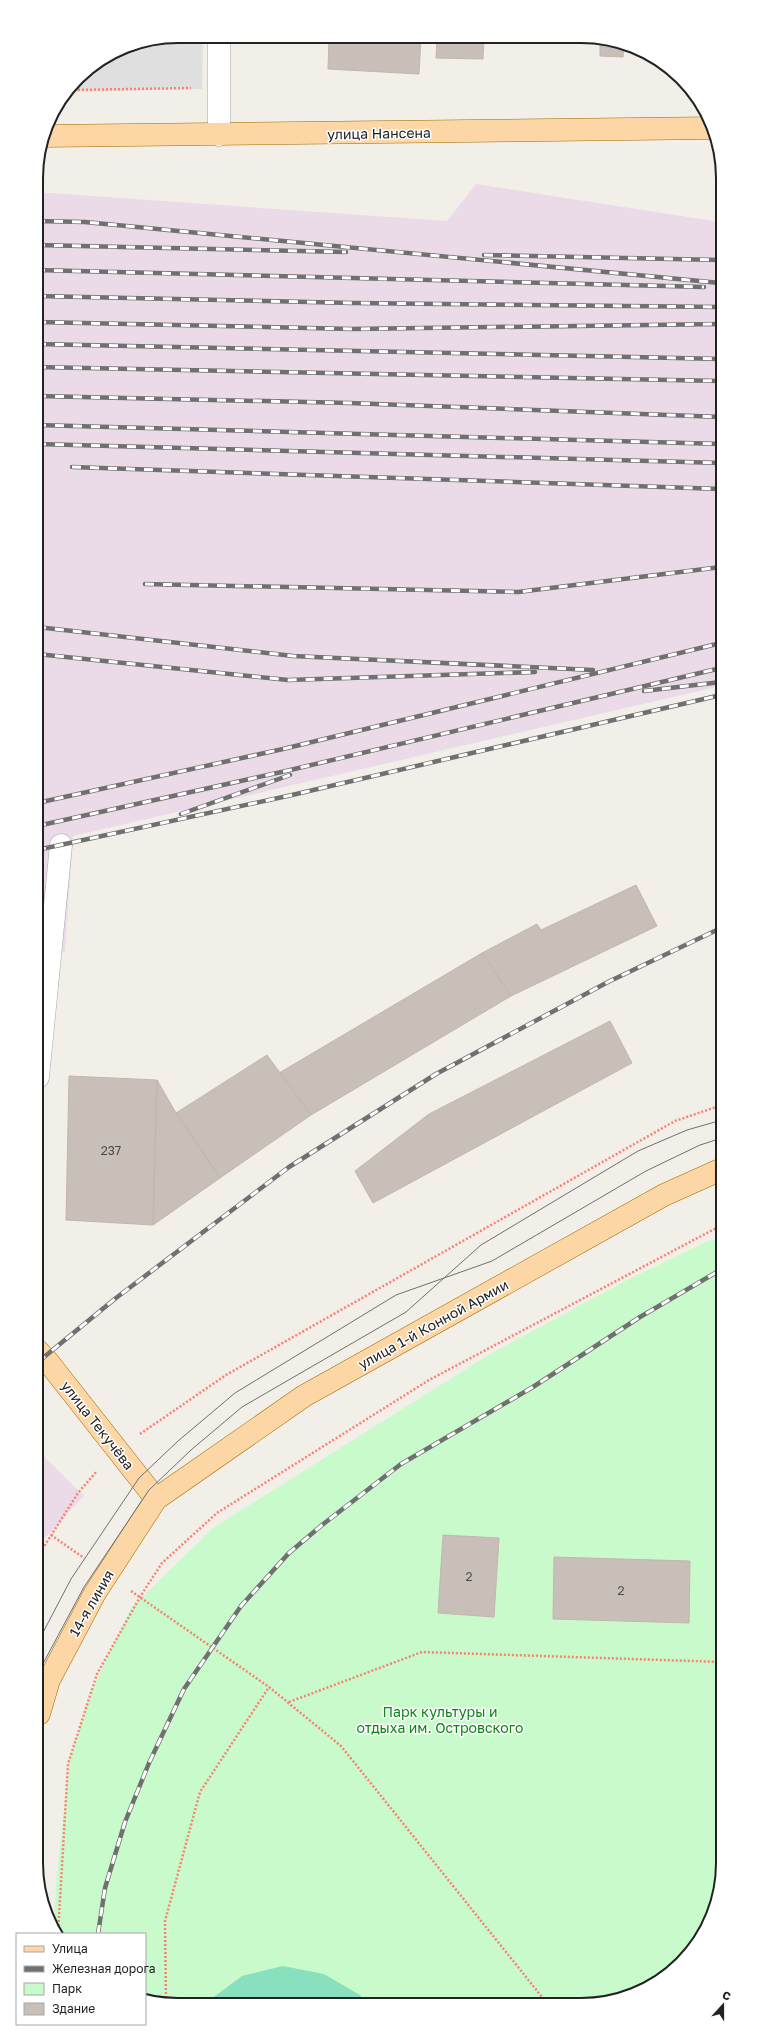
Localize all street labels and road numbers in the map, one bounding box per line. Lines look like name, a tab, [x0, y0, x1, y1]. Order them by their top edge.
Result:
street label: улица Нансена	[327, 124, 431, 142]
street label: улица 1-й Конной Армии	[355, 1276, 511, 1372]
street label: улица Текучёва	[58, 1377, 138, 1473]
street label: 14-я линия	[65, 1567, 117, 1639]

